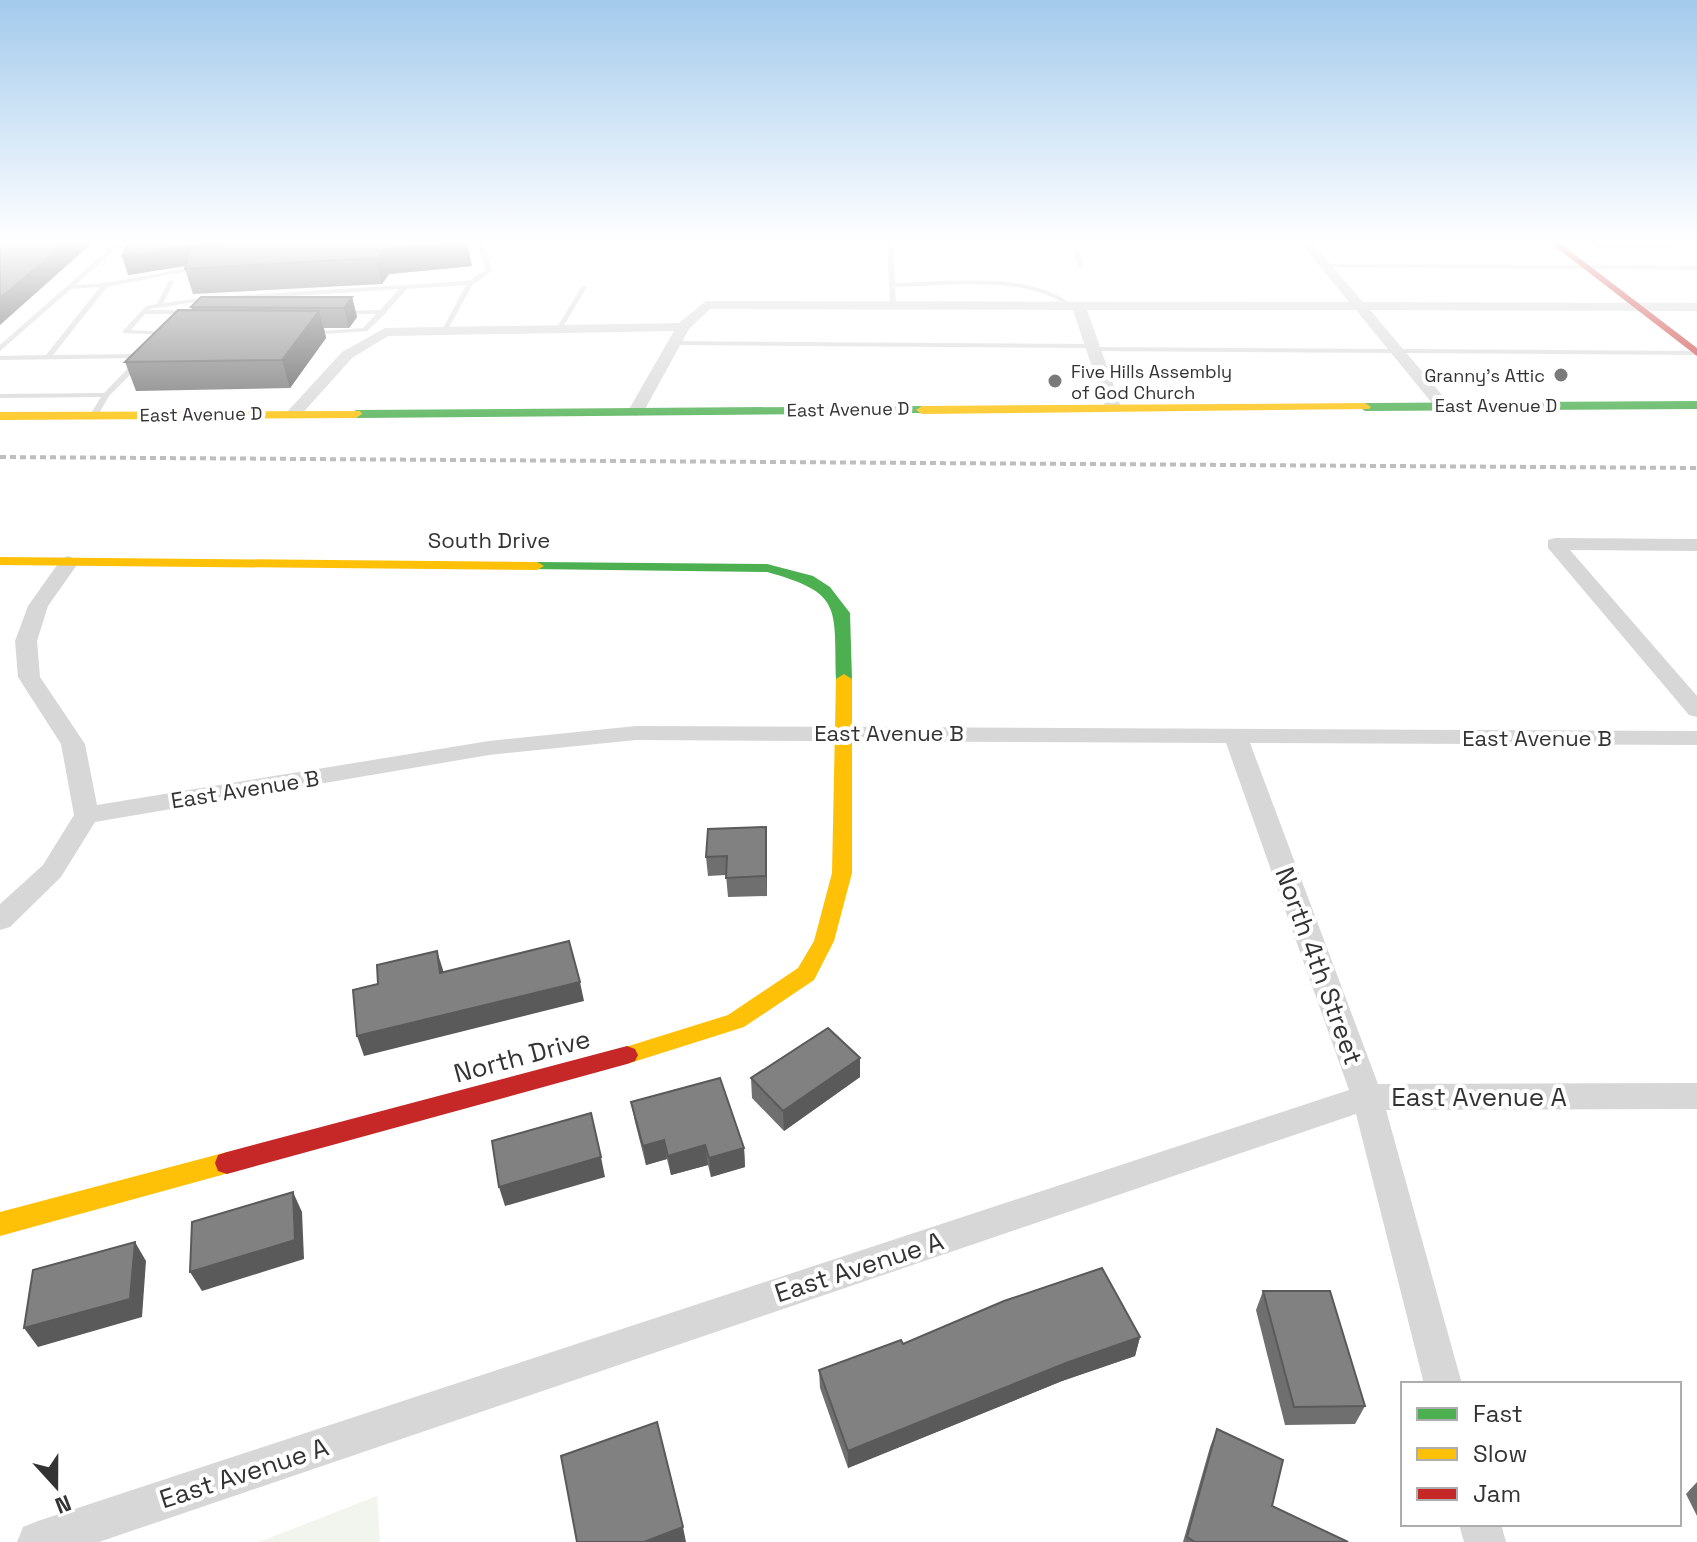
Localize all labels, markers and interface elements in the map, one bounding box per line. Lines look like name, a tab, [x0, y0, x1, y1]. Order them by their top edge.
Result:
place label: Five Hills Assembly of God Church	[1071, 360, 1232, 404]
place label: Granny’s Attic	[1424, 364, 1545, 387]
marker: Granny’s Attic	[1552, 366, 1570, 384]
marker: Five Hills Assembly of God Church	[1046, 372, 1064, 390]
street label: East Avenue D	[1435, 394, 1557, 417]
street label: East Avenue D	[787, 396, 909, 422]
street label: East Avenue D	[140, 401, 262, 427]
street label: South Drive	[428, 526, 550, 554]
street label: East Avenue B	[814, 719, 964, 747]
street label: East Avenue B	[1462, 724, 1612, 752]
street label: East Avenue B	[169, 763, 321, 815]
street label: North 4th Street	[1267, 862, 1371, 1070]
street label: North Drive	[450, 1021, 594, 1091]
street label: East Avenue A	[1391, 1080, 1567, 1114]
street label: East Avenue A	[770, 1224, 948, 1310]
legend	[1401, 1382, 1681, 1526]
text: Fast	[1473, 1398, 1523, 1429]
street label: East Avenue A	[155, 1430, 333, 1516]
text: Slow	[1473, 1438, 1527, 1469]
north arrow	[16, 1446, 96, 1526]
text: Jam	[1473, 1478, 1521, 1509]
text: N	[51, 1489, 75, 1520]

